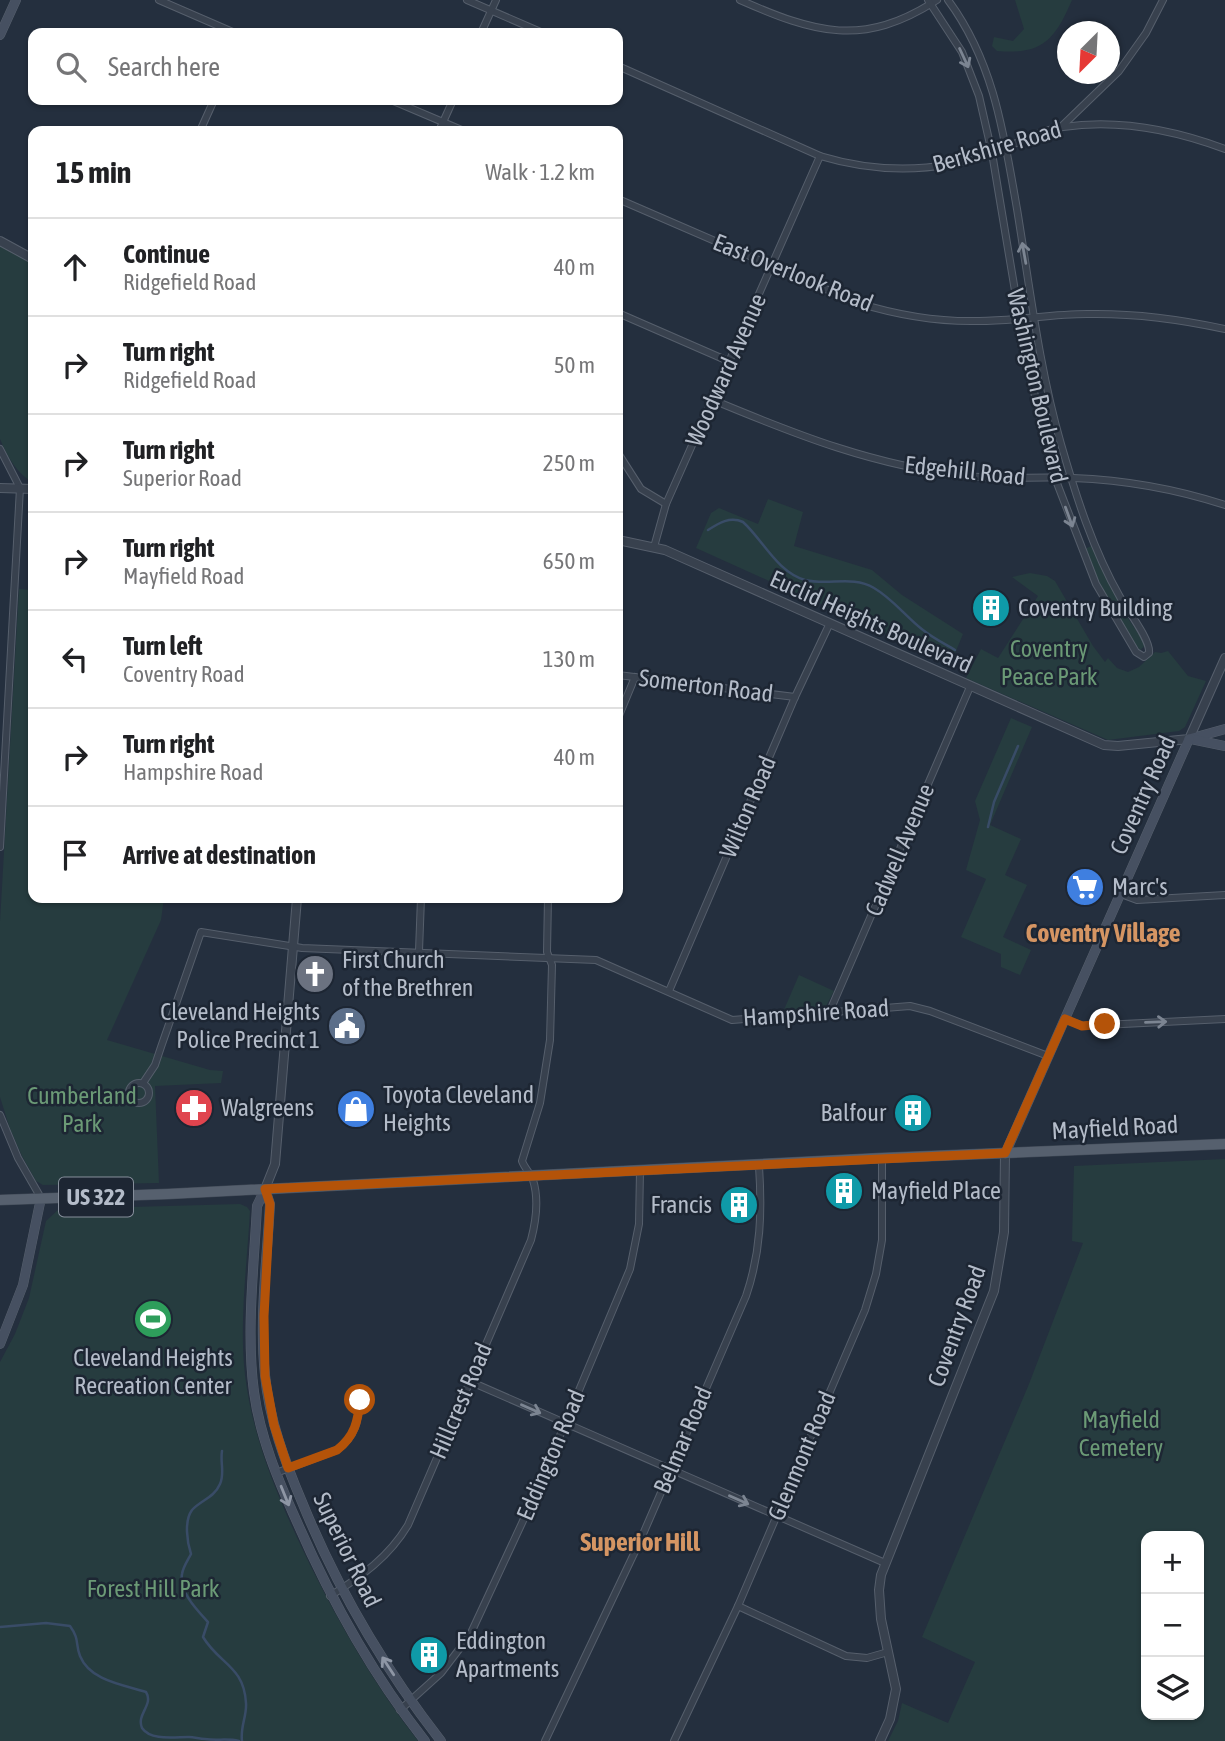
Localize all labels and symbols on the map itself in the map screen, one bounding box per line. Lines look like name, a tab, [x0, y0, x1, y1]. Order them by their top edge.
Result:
north arrow	[1057, 21, 1120, 84]
one-way arrow	[958, 47, 971, 68]
street label: Berkshire Road	[929, 115, 1064, 178]
street label: East Overlook Road	[709, 228, 877, 317]
one-way arrow	[1017, 242, 1030, 265]
street label: Washington Boulevard	[1002, 286, 1073, 486]
street label: Woodward Avenue	[680, 289, 771, 450]
street label: Edgehill Road	[903, 451, 1027, 490]
one-way arrow	[1064, 506, 1076, 528]
street label: Euclid Heights Boulevard	[766, 565, 977, 678]
building icon: Coventry Building	[970, 587, 1012, 629]
place label: Coventry Building	[1018, 594, 1173, 621]
park label: Coventry Peace Park	[1001, 635, 1098, 690]
street label: Somerton Road	[637, 664, 775, 707]
street label: Coventry Road	[1104, 731, 1181, 858]
street label: Wilton Road	[714, 752, 781, 862]
street label: Cadwell Avenue	[860, 780, 939, 920]
supermarket icon: Marc's	[1064, 866, 1106, 908]
place label: Marc's	[1112, 873, 1168, 900]
district label: Coventry Village	[1025, 918, 1181, 948]
place label: First Church of the Brethren	[342, 946, 473, 1001]
church icon: First Church of the Brethren	[294, 953, 336, 995]
street label: Hampshire Road	[742, 994, 890, 1031]
place label: Cleveland Heights Police Precinct 1	[160, 998, 320, 1053]
public building icon: Cleveland Heights Police Precinct 1	[326, 1005, 368, 1047]
route end	[1089, 1008, 1120, 1039]
one-way arrow	[1144, 1015, 1167, 1028]
place label: Toyota Cleveland Heights	[383, 1081, 534, 1136]
park label: Cumberland Park	[27, 1082, 137, 1137]
pharmacy icon: Walgreens	[173, 1087, 215, 1129]
shop icon: Toyota Cleveland Heights	[335, 1088, 377, 1130]
building icon: Balfour	[892, 1092, 934, 1134]
place label: Walgreens	[221, 1094, 314, 1121]
place label: Balfour	[821, 1099, 887, 1126]
street label: Mayfield Road	[1051, 1111, 1179, 1144]
building icon: Mayfield Place	[823, 1170, 865, 1212]
place label: Mayfield Place	[871, 1177, 1001, 1204]
road number: US 322	[59, 1178, 133, 1216]
building icon: Francis	[718, 1184, 760, 1226]
place label: Francis	[651, 1191, 712, 1218]
street label: Coventry Road	[922, 1262, 991, 1390]
sports icon: Cleveland Heights Recreation Center	[132, 1298, 174, 1340]
street label: Hillcrest Road	[424, 1339, 497, 1463]
place label: Cleveland Heights Recreation Center	[73, 1344, 233, 1399]
street label: Belmar Road	[648, 1382, 717, 1497]
route start	[344, 1384, 375, 1415]
street label: Eddington Road	[511, 1385, 590, 1524]
street label: Glenmont Road	[762, 1387, 841, 1524]
one-way arrow	[520, 1403, 541, 1416]
park label: Mayfield Cemetery	[1079, 1406, 1163, 1461]
one-way arrow	[279, 1484, 292, 1506]
street label: Superior Road	[308, 1488, 387, 1611]
one-way arrow	[728, 1494, 750, 1507]
district label: Superior Hill	[580, 1527, 701, 1557]
park label: Forest Hill Park	[87, 1575, 220, 1602]
place label: Eddington Apartments	[456, 1627, 559, 1682]
building icon: Eddington Apartments	[408, 1634, 450, 1676]
one-way arrow	[380, 1656, 394, 1676]

